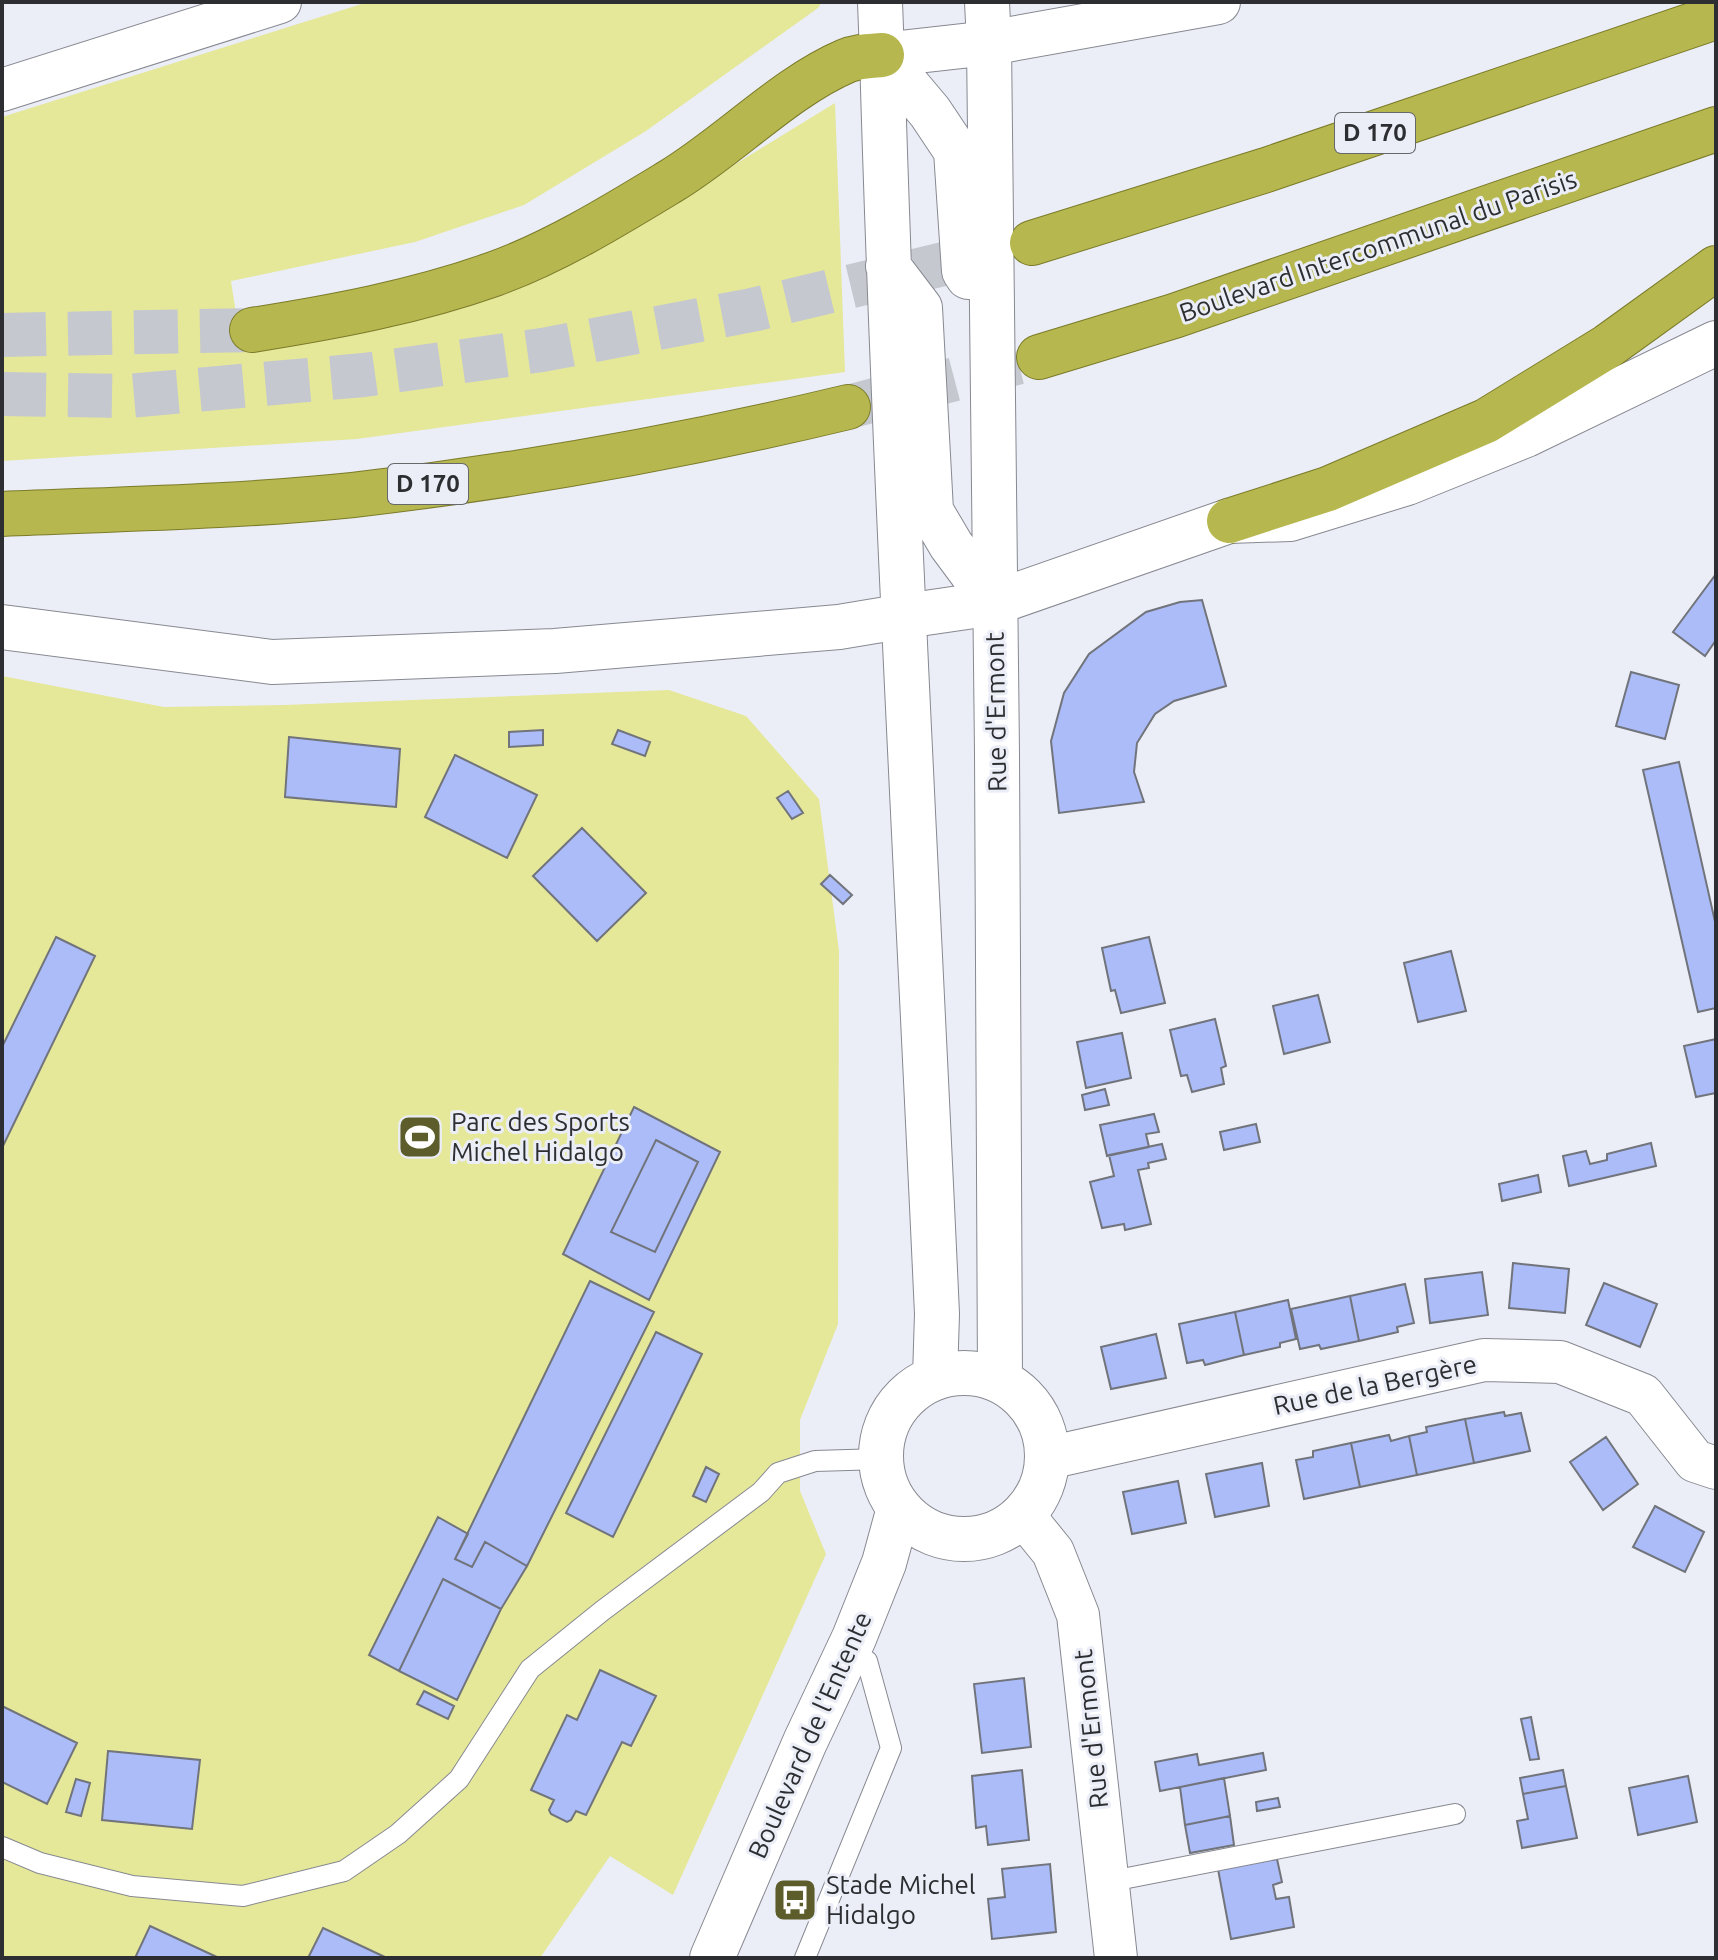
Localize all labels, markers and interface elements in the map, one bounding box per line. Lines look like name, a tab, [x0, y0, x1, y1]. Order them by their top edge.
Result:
road number: D 170	[1335, 113, 1415, 153]
street label: Boulevard Intercommunal du Parisis	[1175, 164, 1580, 327]
road number: D 170	[388, 464, 468, 504]
street label: Rue d'Ermont	[980, 632, 1011, 792]
place label: Parc des Sports Michel Hidalgo	[451, 1107, 630, 1166]
sports icon: Parc des Sports Michel Hidalgo	[396, 1113, 444, 1161]
street label: Rue de la Bergère	[1271, 1349, 1479, 1420]
street label: Boulevard de l'Entente	[742, 1607, 877, 1862]
street label: Rue d'Ermont	[1068, 1648, 1113, 1810]
place label: Stade Michel Hidalgo	[826, 1870, 976, 1929]
bus stop icon: Stade Michel Hidalgo	[771, 1876, 819, 1924]

